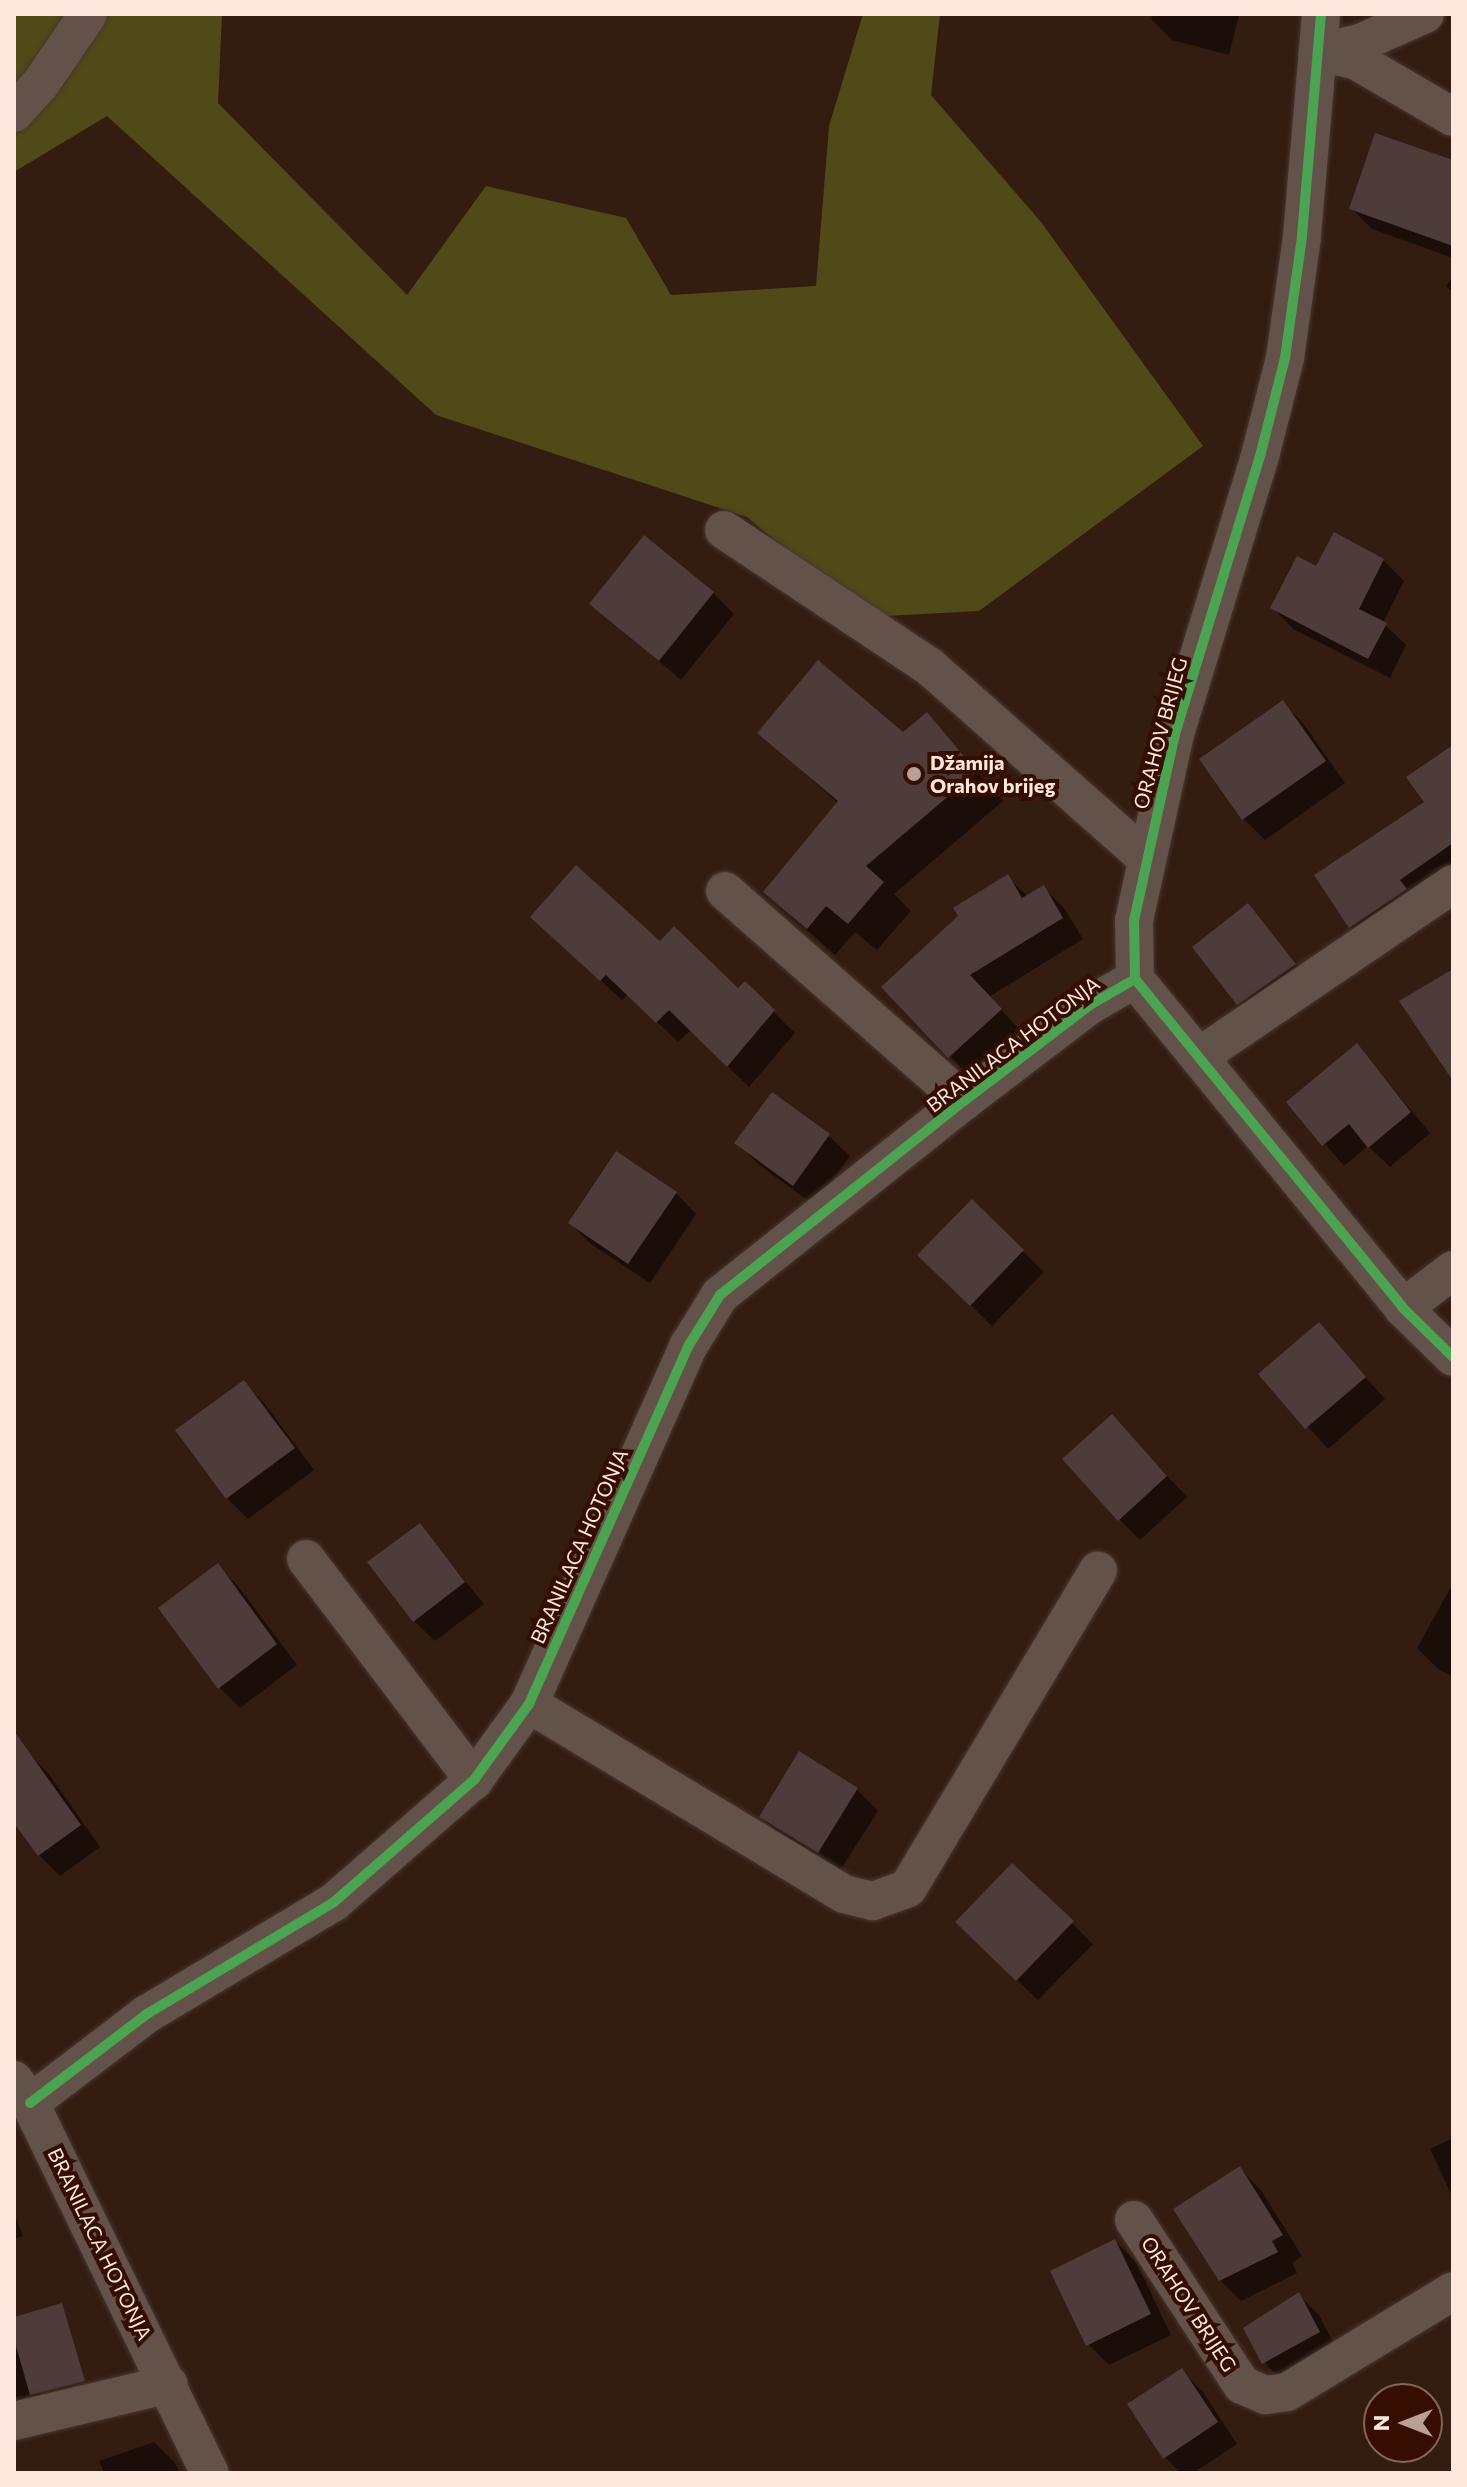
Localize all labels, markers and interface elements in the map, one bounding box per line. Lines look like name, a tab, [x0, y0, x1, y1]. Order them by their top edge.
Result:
street label: ORAHOV BRIJEG	[1128, 654, 1192, 812]
place label: Džamija Orahov brijeg	[930, 750, 1055, 797]
marker: Džamija Orahov brijeg	[905, 765, 923, 783]
street label: BRANILACA HOTONJA	[922, 971, 1104, 1117]
street label: BRANILACA HOTONJA	[525, 1445, 633, 1647]
street label: BRANILACA HOTONJA	[43, 2144, 157, 2344]
street label: ORAHOV BRIJEG	[1136, 2232, 1242, 2376]
north arrow	[1363, 2383, 1443, 2463]
text: N	[1367, 2415, 1394, 2431]

